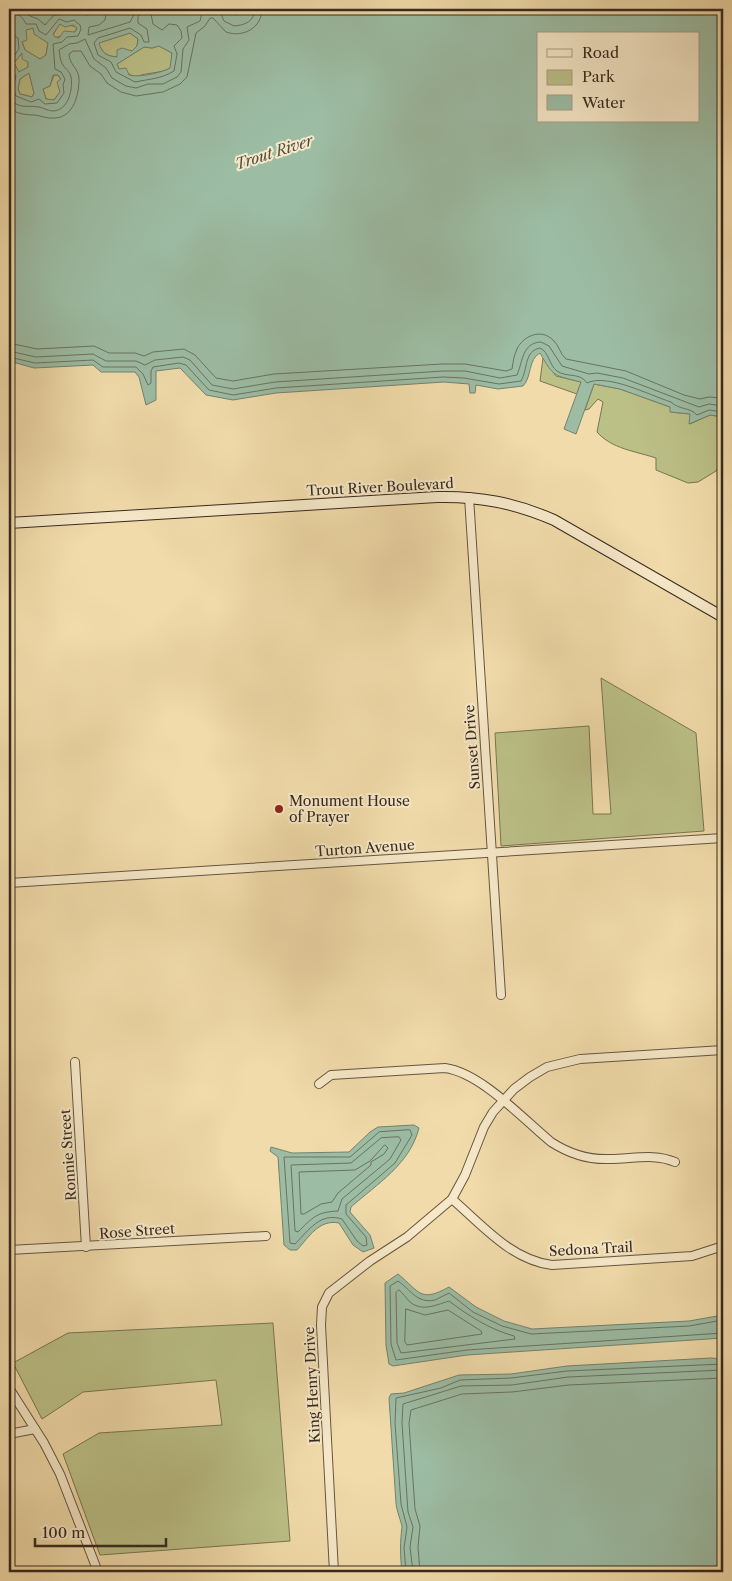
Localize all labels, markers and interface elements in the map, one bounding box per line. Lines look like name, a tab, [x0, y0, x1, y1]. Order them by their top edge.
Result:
legend	[537, 32, 700, 122]
text: Road	[582, 43, 619, 62]
text: Park	[582, 67, 616, 86]
text: Water	[581, 93, 626, 112]
water label: Trout River	[233, 130, 316, 174]
street label: Trout River Boulevard	[306, 474, 455, 500]
street label: Sunset Drive	[460, 704, 484, 790]
place label: Monument House of Prayer	[289, 792, 410, 826]
marker: Monument House of Prayer	[273, 803, 285, 815]
street label: Turton Avenue	[315, 836, 416, 860]
street label: Ronnie Street	[56, 1109, 80, 1201]
street label: Rose Street	[98, 1219, 176, 1243]
street label: Sedona Trail	[549, 1238, 633, 1260]
street label: King Henry Drive	[300, 1326, 324, 1444]
scale bar	[35, 1516, 166, 1548]
text: 100 m	[42, 1523, 85, 1542]

